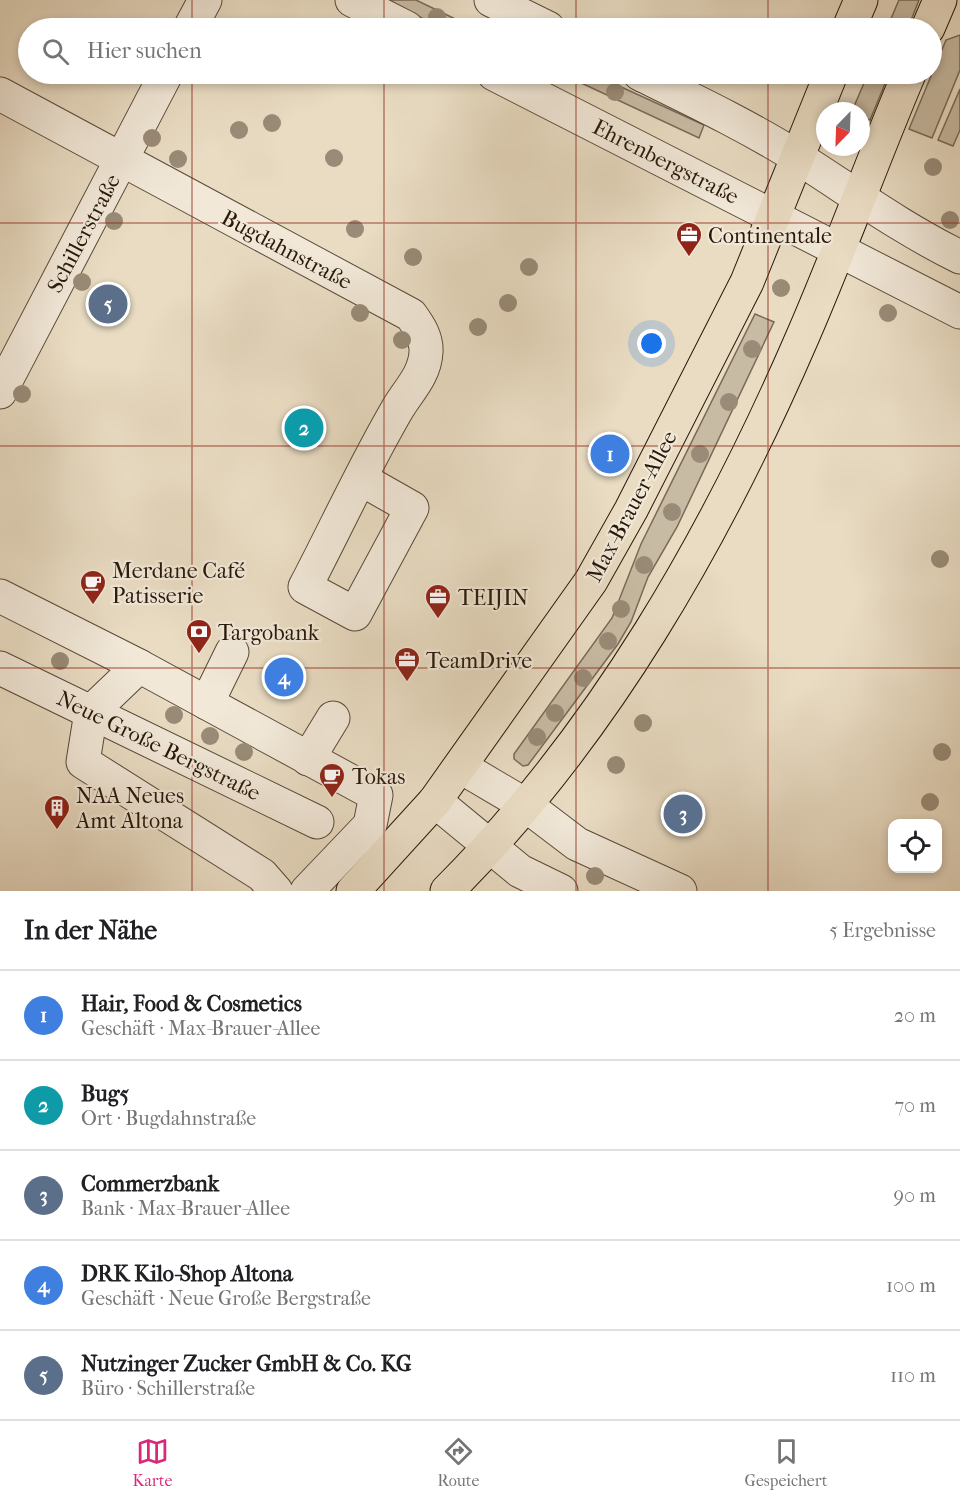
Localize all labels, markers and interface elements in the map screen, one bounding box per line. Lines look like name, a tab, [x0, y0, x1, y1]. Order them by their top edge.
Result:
search box	[18, 18, 942, 84]
icon: search	[39, 35, 72, 68]
text: Hier suchen	[87, 38, 202, 64]
north arrow	[816, 102, 870, 156]
street label: Ehrenbergstraße	[588, 114, 743, 210]
street label: Schillerstraße	[42, 170, 126, 297]
street label: Bugdahnstraße	[217, 205, 356, 295]
office icon: Continentale	[674, 220, 704, 258]
place label: Continentale	[708, 223, 832, 249]
pin: 5	[88, 282, 128, 326]
your location	[637, 329, 666, 358]
pin: 2	[284, 406, 324, 450]
street label: Max-Brauer-Allee	[581, 426, 683, 587]
pin: 1	[590, 432, 630, 476]
place label: Merdane Café Patisserie	[112, 558, 245, 609]
cafe icon: Merdane Café Patisserie	[78, 568, 108, 606]
office icon: TEIJIN	[423, 582, 453, 620]
place label: TEIJIN	[458, 585, 529, 611]
bank icon: Targobank	[184, 617, 214, 655]
place label: Targobank	[218, 620, 320, 646]
office icon: TeamDrive	[392, 645, 422, 683]
place label: TeamDrive	[426, 648, 532, 674]
pin: 4	[264, 654, 304, 700]
street label: Neue Große Bergstraße	[53, 685, 265, 807]
cafe icon: Tokas	[317, 761, 347, 799]
place label: Tokas	[352, 764, 405, 790]
place label: NAA Neues Amt Altona	[75, 783, 184, 834]
pin: 3	[664, 792, 702, 836]
building icon: NAA Neues Amt Altona	[42, 793, 72, 831]
map controls	[888, 819, 942, 873]
button: locate	[888, 819, 942, 873]
text: In der Nähe	[24, 915, 157, 946]
text: 5 Ergebnisse	[829, 919, 936, 942]
text: Hair, Food & Cosmetics	[81, 991, 302, 1017]
text: 1	[40, 1004, 47, 1027]
text: 20 m	[894, 1004, 936, 1027]
text: Geschäft · Max-Brauer-Allee	[81, 1017, 320, 1040]
text: Bug5	[81, 1081, 129, 1107]
text: 2	[38, 1094, 49, 1117]
text: 70 m	[894, 1094, 936, 1117]
text: Ort · Bugdahnstraße	[81, 1107, 256, 1130]
text: Commerzbank	[81, 1171, 219, 1197]
text: 3	[39, 1184, 48, 1207]
text: 90 m	[894, 1184, 936, 1207]
text: Bank · Max-Brauer-Allee	[81, 1197, 290, 1220]
text: DRK Kilo-Shop Altona	[81, 1261, 293, 1287]
text: 4	[38, 1274, 49, 1297]
text: 100 m	[886, 1274, 936, 1297]
text: Geschäft · Neue Große Bergstraße	[81, 1287, 371, 1310]
text: Nutzinger Zucker GmbH & Co. KG	[81, 1351, 412, 1377]
text: 5	[39, 1364, 48, 1387]
text: 110 m	[890, 1364, 936, 1387]
text: Büro · Schillerstraße	[81, 1377, 255, 1400]
tab: Karte	[133, 1435, 172, 1490]
tab: Route	[437, 1435, 479, 1490]
tab: Gespeichert	[745, 1435, 827, 1490]

